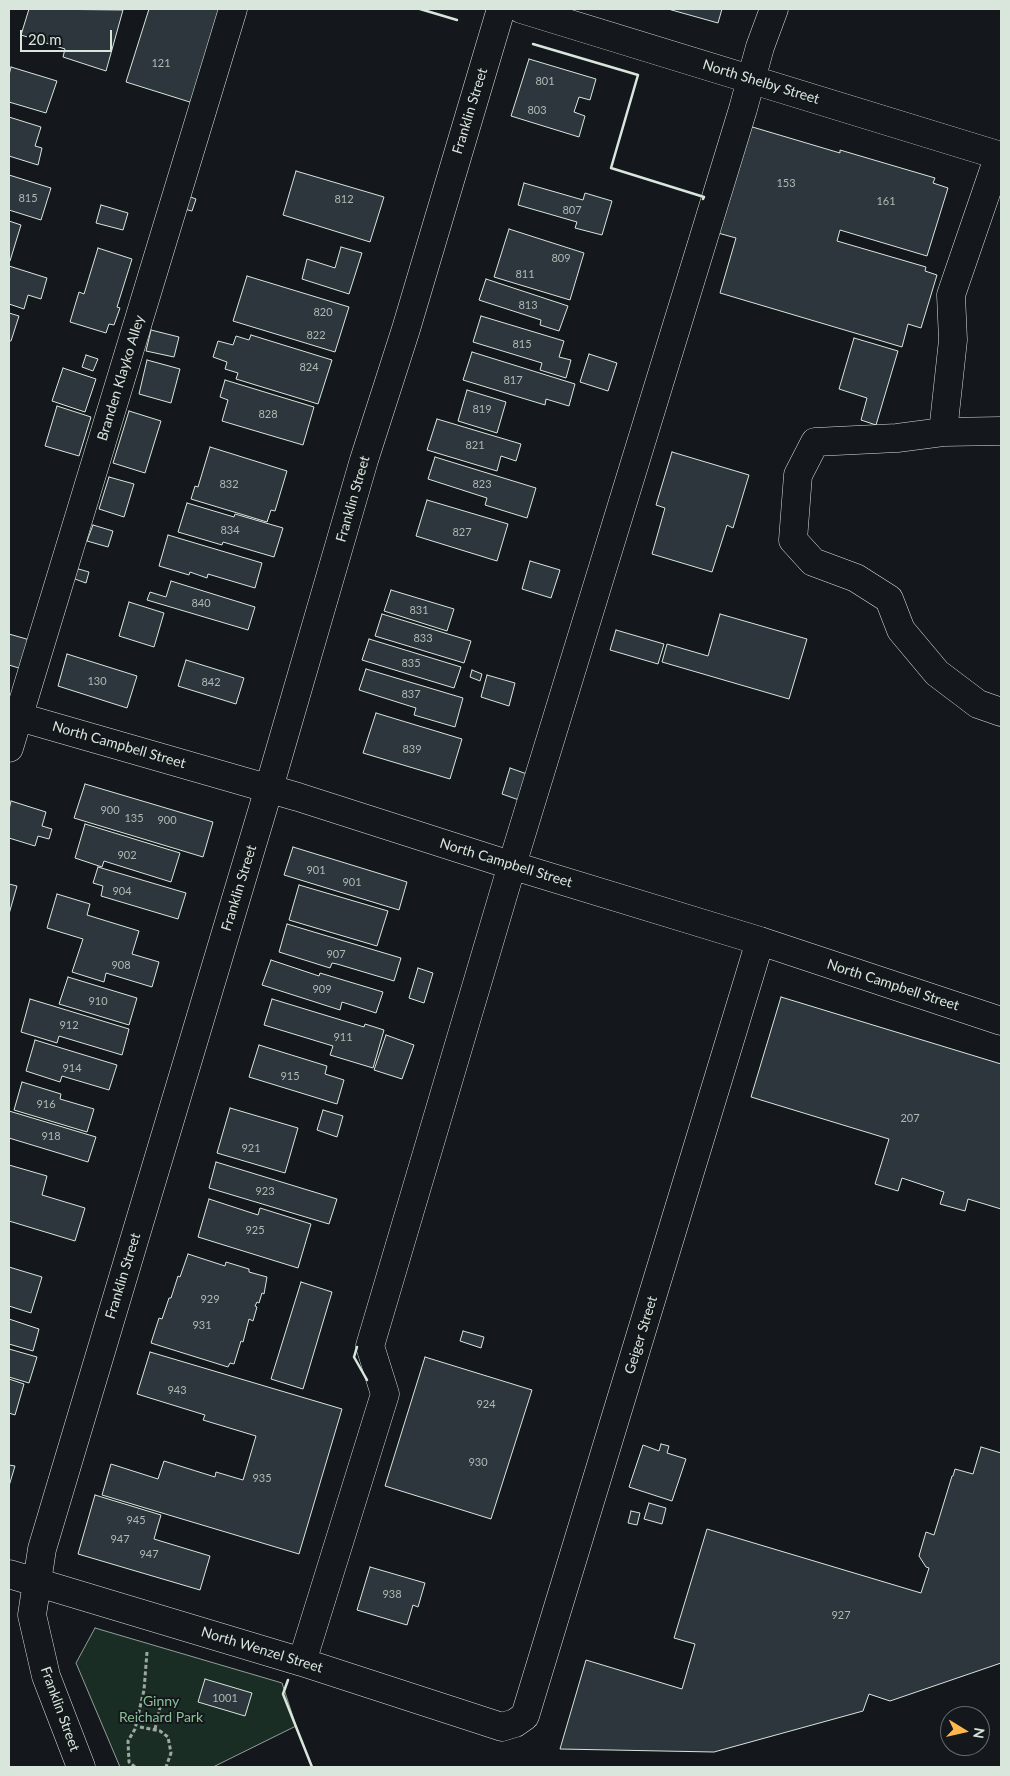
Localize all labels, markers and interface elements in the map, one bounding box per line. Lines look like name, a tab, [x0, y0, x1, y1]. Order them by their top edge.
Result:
scale bar	[22, 20, 115, 52]
text: 20 m	[28, 30, 62, 48]
house number: 121	[151, 56, 171, 70]
street label: North Shelby Street	[701, 56, 821, 108]
street label: Franklin Street	[449, 66, 491, 156]
house number: 801	[535, 74, 555, 88]
house number: 803	[527, 103, 547, 117]
house number: 153	[776, 176, 796, 190]
house number: 815	[18, 191, 38, 205]
house number: 812	[334, 192, 354, 206]
house number: 161	[876, 194, 896, 208]
house number: 807	[562, 203, 582, 217]
house number: 809	[551, 251, 571, 265]
house number: 811	[515, 267, 535, 281]
house number: 813	[518, 298, 538, 312]
house number: 820	[313, 305, 333, 319]
street label: Branden Klayko Alley	[94, 313, 148, 443]
house number: 822	[306, 328, 326, 342]
house number: 815	[512, 337, 532, 351]
house number: 824	[299, 360, 319, 374]
house number: 817	[503, 373, 523, 387]
house number: 819	[472, 402, 492, 416]
house number: 828	[258, 407, 278, 421]
house number: 821	[465, 438, 485, 452]
street label: Franklin Street	[333, 454, 373, 544]
house number: 832	[219, 477, 239, 491]
house number: 823	[472, 477, 492, 491]
house number: 834	[220, 523, 240, 537]
house number: 827	[452, 525, 472, 539]
house number: 840	[191, 596, 211, 610]
house number: 831	[409, 603, 429, 617]
house number: 833	[413, 631, 433, 645]
house number: 835	[401, 656, 421, 670]
house number: 130	[87, 674, 107, 688]
house number: 842	[201, 675, 221, 689]
house number: 837	[401, 687, 421, 701]
street label: North Campbell Street	[50, 718, 188, 772]
house number: 839	[402, 742, 422, 756]
house number: 900	[100, 803, 120, 817]
house number: 135	[124, 811, 144, 825]
house number: 900	[157, 813, 177, 827]
street label: North Campbell Street	[438, 835, 574, 891]
street label: Franklin Street	[218, 843, 260, 933]
house number: 902	[117, 848, 137, 862]
house number: 901	[306, 863, 326, 877]
house number: 901	[342, 875, 362, 889]
house number: 904	[112, 884, 132, 898]
house number: 907	[326, 947, 346, 961]
street label: North Campbell Street	[825, 956, 961, 1014]
house number: 908	[111, 958, 131, 972]
house number: 909	[312, 982, 332, 996]
house number: 910	[88, 994, 108, 1008]
house number: 912	[59, 1018, 79, 1032]
house number: 911	[333, 1030, 353, 1044]
house number: 914	[62, 1061, 82, 1075]
house number: 915	[280, 1069, 300, 1083]
house number: 916	[36, 1097, 56, 1111]
house number: 207	[900, 1111, 920, 1125]
house number: 918	[41, 1129, 61, 1143]
house number: 921	[241, 1141, 261, 1155]
house number: 923	[255, 1184, 275, 1198]
house number: 925	[245, 1223, 265, 1237]
street label: Franklin Street	[102, 1231, 144, 1321]
house number: 929	[200, 1292, 220, 1306]
street label: Geiger Street	[621, 1294, 661, 1376]
house number: 931	[192, 1318, 212, 1332]
house number: 943	[167, 1383, 187, 1397]
house number: 924	[476, 1397, 496, 1411]
house number: 930	[468, 1455, 488, 1469]
house number: 935	[252, 1471, 272, 1485]
house number: 945	[126, 1513, 146, 1527]
house number: 947	[110, 1532, 130, 1546]
house number: 947	[139, 1547, 159, 1561]
house number: 938	[382, 1587, 402, 1601]
house number: 927	[831, 1608, 851, 1622]
street label: North Wenzel Street	[199, 1624, 325, 1676]
street label: Franklin Street	[37, 1664, 83, 1754]
house number: 1001	[212, 1691, 238, 1705]
park label: Ginny Reichard Park	[119, 1693, 203, 1725]
north arrow	[940, 1706, 990, 1756]
text: N	[970, 1727, 989, 1740]

